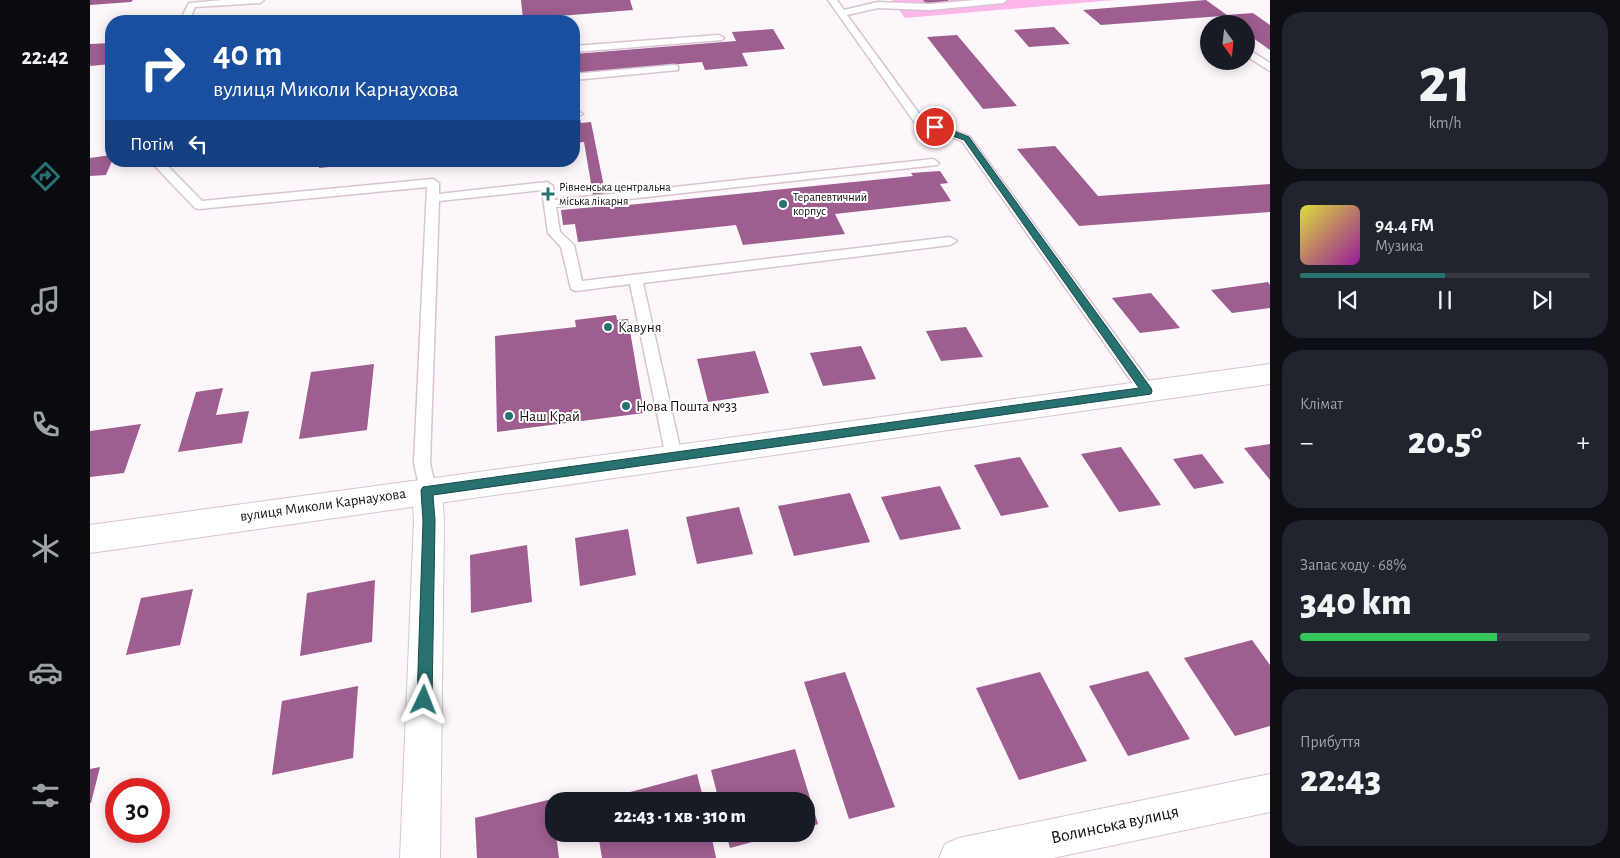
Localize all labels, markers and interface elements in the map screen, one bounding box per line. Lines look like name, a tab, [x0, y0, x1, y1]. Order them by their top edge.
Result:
north arrow	[1200, 15, 1255, 70]
map controls	[1200, 15, 1255, 70]
icon: right	[130, 35, 195, 100]
text: 40 m	[213, 37, 282, 72]
text: 22:42	[21, 46, 69, 68]
text: 21	[1418, 49, 1472, 114]
text: вулиця Миколи Карнаухова	[213, 78, 459, 100]
pin	[914, 106, 956, 148]
icon: arrive	[921, 113, 949, 141]
text: km/h	[1428, 115, 1462, 131]
icon: left	[184, 130, 212, 158]
text: Потім	[130, 135, 174, 154]
icon: directions	[28, 159, 63, 194]
place label: Рівненська центральна міська лікарня	[559, 181, 671, 207]
marker: Рівненська центральна міська лікарня	[541, 187, 555, 201]
place label: Терапевтичний корпус	[793, 191, 867, 218]
marker: Терапевтичний корпус	[777, 198, 789, 210]
text: 94.4 FM	[1375, 216, 1434, 235]
text: Музика	[1375, 238, 1424, 254]
icon: music	[28, 283, 63, 318]
icon: previous	[1334, 286, 1362, 314]
icon: pause	[1431, 286, 1459, 314]
icon: next	[1528, 286, 1556, 314]
place label: Кавуня	[618, 320, 662, 335]
marker: Кавуня	[602, 321, 614, 333]
text: Клімат	[1300, 396, 1343, 412]
place label: Нова Пошта №33	[636, 399, 737, 414]
marker: Нова Пошта №33	[620, 400, 632, 412]
icon: phone	[28, 407, 63, 442]
place label: Наш Край	[519, 409, 580, 424]
marker: Наш Край	[503, 410, 515, 422]
text: 20.5°	[1408, 423, 1482, 461]
text: −	[1300, 429, 1313, 457]
text: +	[1577, 429, 1590, 457]
street label: вулиця Миколи Карнаухова	[239, 486, 407, 524]
icon: climate	[28, 531, 63, 566]
text: Запас ходу · 68%	[1300, 557, 1406, 573]
text: 340 km	[1300, 584, 1412, 622]
icon: car	[28, 655, 63, 690]
position arrow	[397, 673, 449, 725]
text: Прибуття	[1300, 734, 1361, 750]
text: 22:43	[1300, 761, 1381, 799]
icon: filters	[28, 778, 63, 813]
speed limit sign: 30	[105, 778, 170, 843]
street label: Волинська вулиця	[1049, 803, 1181, 847]
text: 22:43 · 1 хв · 310 m	[614, 807, 746, 826]

